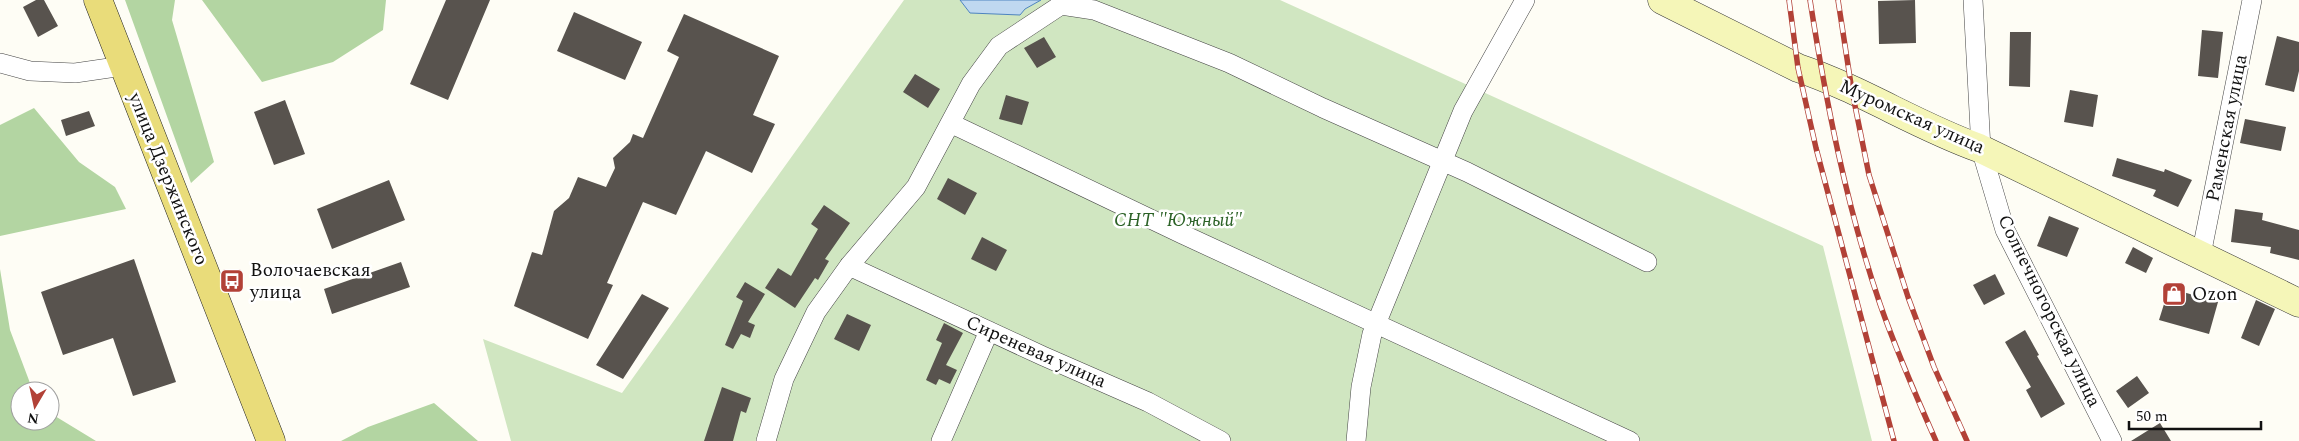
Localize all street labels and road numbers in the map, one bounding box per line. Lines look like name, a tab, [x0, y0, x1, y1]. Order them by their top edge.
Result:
street label: Раменская улица	[2198, 51, 2256, 204]
street label: Муромская улица	[1835, 72, 1990, 162]
street label: улица Дзержинского	[120, 87, 216, 270]
street label: Солнечногорская улица	[1990, 210, 2109, 413]
street label: Сиреневая улица	[961, 308, 1112, 396]

